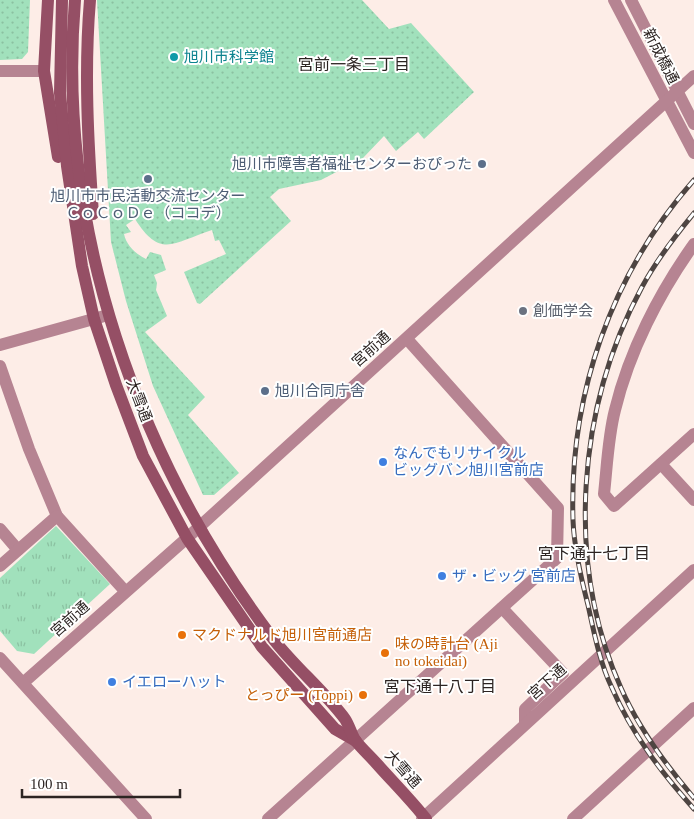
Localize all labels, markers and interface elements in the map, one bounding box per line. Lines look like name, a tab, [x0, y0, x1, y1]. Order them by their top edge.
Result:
street label: 新成橋通	[640, 26, 682, 86]
place label: 旭川市科学館	[184, 49, 274, 65]
marker: 旭川市科学館	[168, 51, 180, 63]
district label: 宮前一条三丁目	[298, 56, 410, 73]
place label: 旭川市障害者福祉センターおぴった	[232, 156, 472, 172]
marker: 旭川市障害者福祉センターおぴった	[476, 158, 488, 170]
marker: 旭川市市民活動交流センター ＣｏＣｏＤｅ（ココデ）	[142, 173, 154, 185]
place label: 旭川市市民活動交流センター ＣｏＣｏＤｅ（ココデ）	[50, 188, 246, 221]
place label: 創価学会	[533, 303, 593, 319]
marker: 創価学会	[517, 305, 529, 317]
street label: 宮前通	[349, 328, 393, 370]
street label: 大雪通	[123, 376, 155, 424]
place label: 旭川合同庁舎	[275, 383, 365, 399]
marker: 旭川合同庁舎	[259, 385, 271, 397]
place label: なんでもリサイクル ビッグバン旭川宮前店	[393, 445, 544, 478]
marker: なんでもリサイクル ビッグバン旭川宮前店	[377, 456, 389, 468]
district label: 宮下通十七丁目	[538, 545, 650, 562]
place label: ザ・ビッグ 宮前店	[452, 568, 576, 584]
marker: ザ・ビッグ 宮前店	[436, 570, 448, 582]
street label: 宮前通	[48, 598, 92, 640]
place label: マクドナルド旭川宮前通店	[192, 627, 372, 643]
marker: マクドナルド旭川宮前通店	[176, 629, 188, 641]
place label: 味の時計台 (Aji no tokeidai)	[395, 636, 498, 670]
marker: 味の時計台 (Aji no tokeidai)	[379, 647, 391, 659]
street label: 宮下通	[525, 661, 569, 703]
place label: イエローハット	[122, 674, 227, 690]
marker: イエローハット	[106, 676, 118, 688]
district label: 宮下通十八丁目	[384, 678, 496, 695]
place label: とっぴー (Toppi)	[245, 687, 353, 704]
marker: とっぴー (Toppi)	[357, 689, 369, 701]
street label: 大雪通	[382, 747, 424, 791]
scale bar	[22, 766, 180, 798]
text: 100 m	[30, 776, 68, 792]

